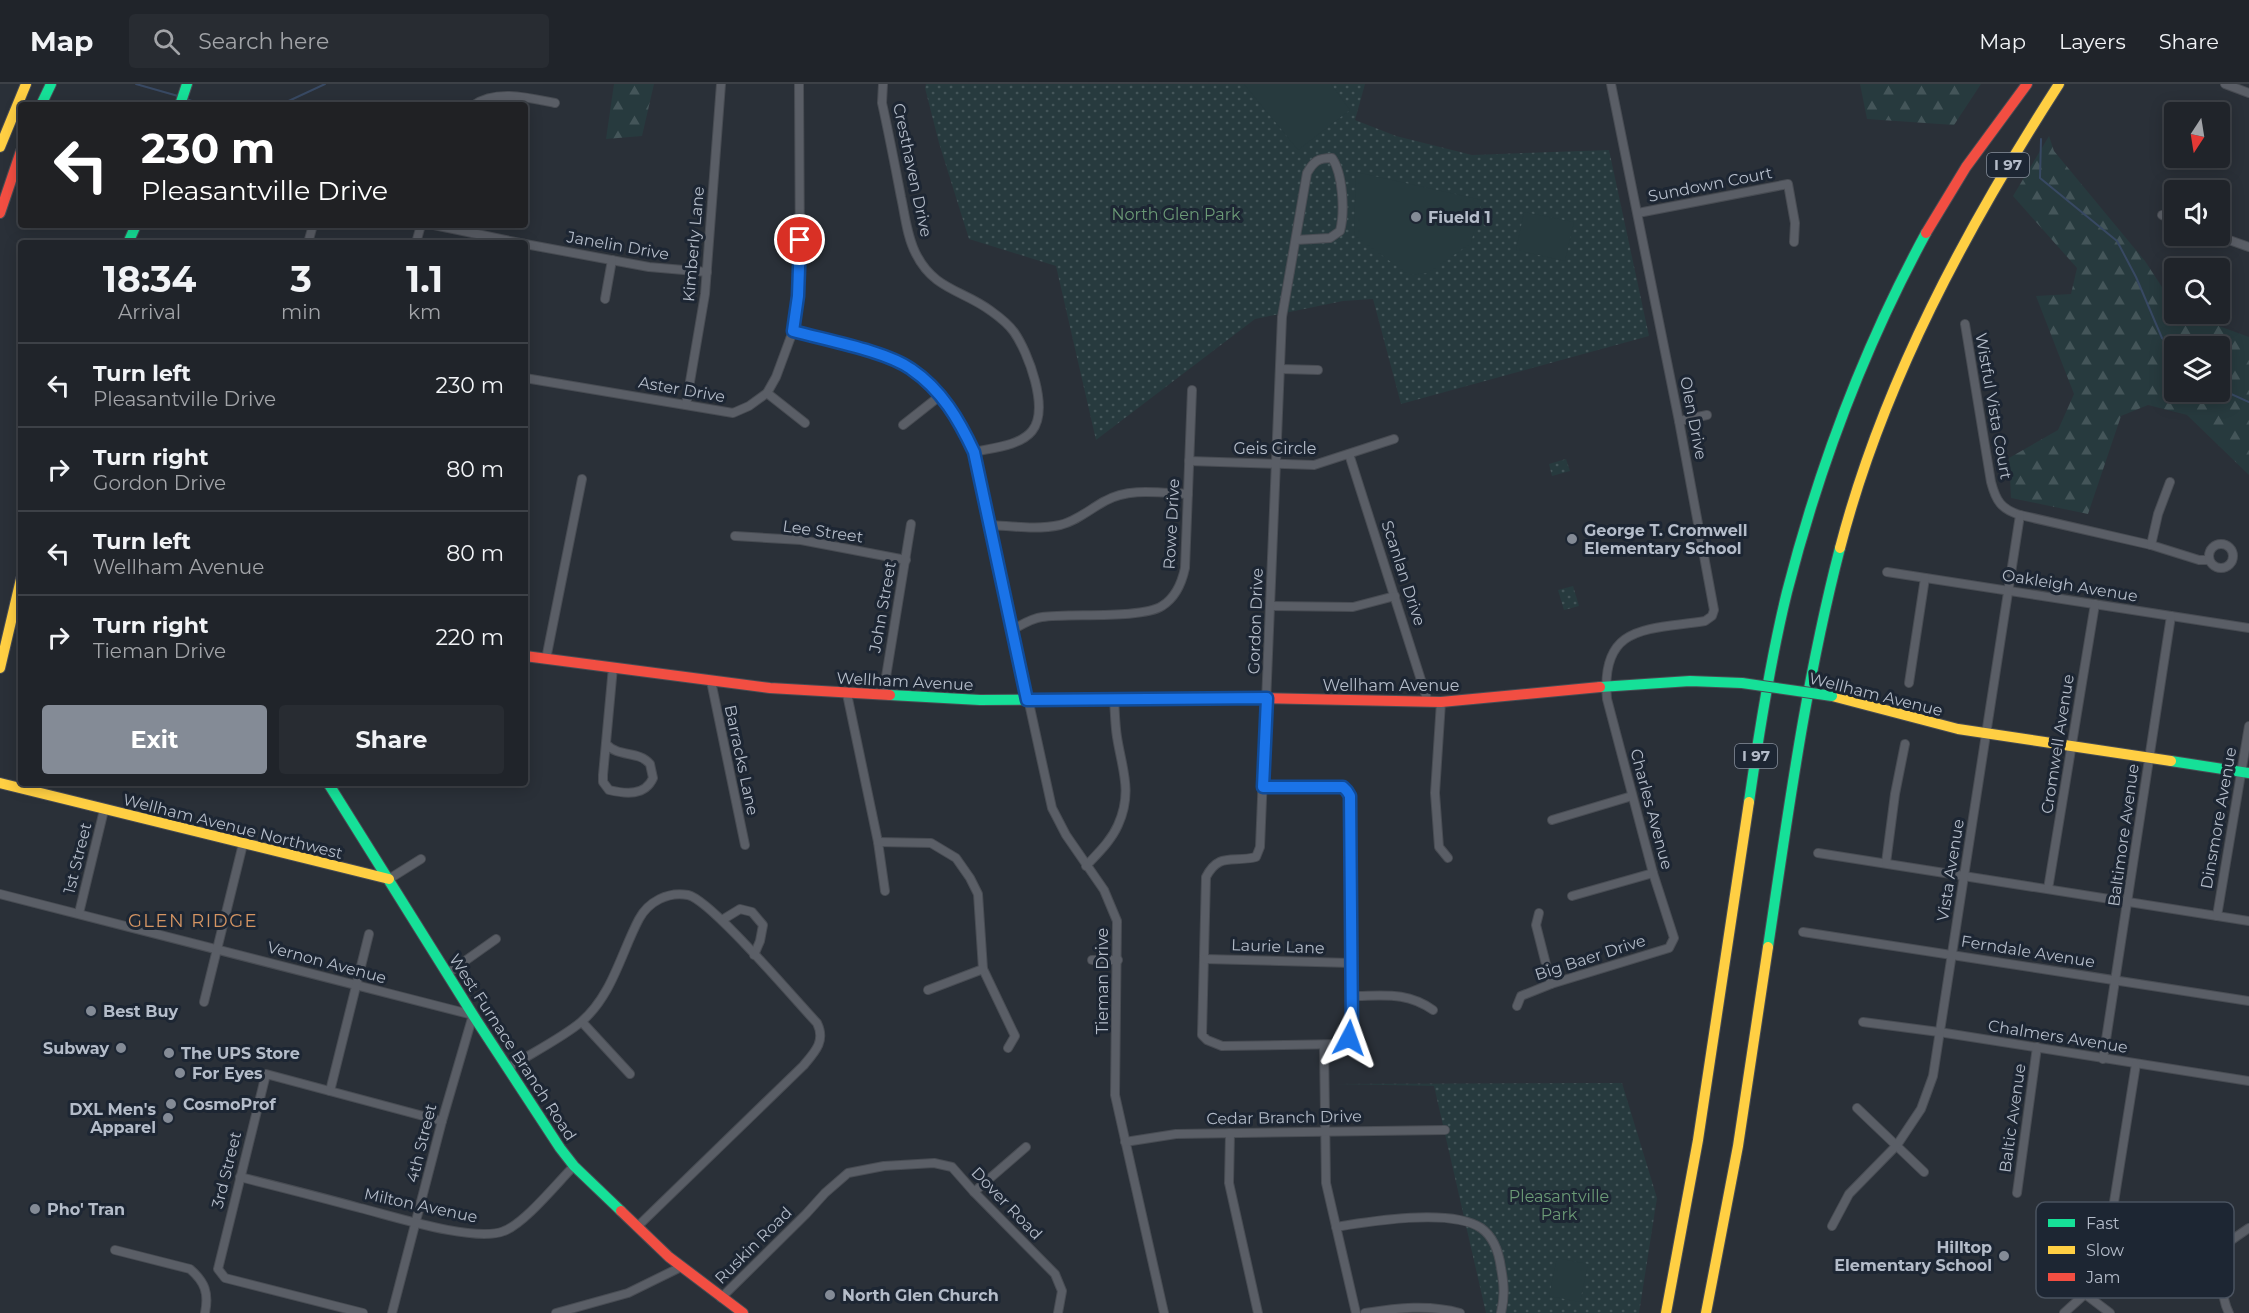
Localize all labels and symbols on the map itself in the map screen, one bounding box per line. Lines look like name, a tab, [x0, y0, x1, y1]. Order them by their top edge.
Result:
street label: Cresthaven Drive	[889, 101, 936, 239]
north arrow	[2164, 102, 2230, 168]
road number: I 97	[1987, 153, 2029, 177]
street label: Sundown Court	[1646, 163, 1774, 206]
street label: Kimberly Lane	[679, 185, 708, 303]
park label: North Glen Park	[1111, 205, 1241, 224]
place label: Fiueld 1	[1428, 208, 1491, 227]
marker: Fiueld 1	[1409, 210, 1423, 224]
pin	[774, 214, 825, 265]
street label: Janelin Drive	[564, 227, 671, 264]
street label: Wistful Vista Court	[1971, 331, 2016, 481]
street label: Aster Drive	[637, 373, 727, 406]
street label: Olen Drive	[1676, 375, 1711, 461]
street label: Geis Circle	[1233, 439, 1317, 458]
street label: Rowe Drive	[1160, 478, 1183, 570]
street label: Lee Street	[781, 516, 865, 547]
street label: Scanlan Drive	[1378, 518, 1430, 628]
place label: George T. Cromwell Elementary School	[1584, 521, 1748, 558]
marker: George T. Cromwell Elementary School	[1565, 532, 1579, 546]
street label: John Street	[865, 560, 900, 655]
street label: Oakleigh Avenue	[2001, 565, 2139, 606]
street label: Gordon Drive	[1244, 568, 1267, 675]
street label: Wellham Avenue	[836, 668, 974, 695]
street label: Wellham Avenue	[1807, 669, 1945, 720]
street label: Cromwell Avenue	[2037, 673, 2078, 815]
street label: Wellham Avenue	[1323, 676, 1459, 695]
street label: Barracks Lane	[721, 703, 763, 817]
road number: I 97	[1735, 744, 1777, 768]
street label: Dinsmore Avenue	[2197, 746, 2240, 890]
street label: Charles Avenue	[1626, 747, 1677, 872]
street label: Baltimore Avenue	[2104, 762, 2143, 908]
street label: Wellham Avenue Northwest	[121, 790, 345, 863]
street label: Vista Avenue	[1933, 818, 1968, 923]
street label: 1st Street	[59, 820, 96, 896]
district label: GLEN RIDGE	[128, 910, 258, 932]
street label: Tieman Drive	[1093, 928, 1112, 1034]
street label: Big Baer Drive	[1532, 931, 1648, 984]
street label: Ferndale Avenue	[1960, 932, 2096, 971]
street label: Laurie Lane	[1231, 935, 1325, 958]
street label: Vernon Avenue	[265, 937, 388, 988]
street label: West Furnace Branch Road	[445, 950, 580, 1144]
place label: Best Buy	[103, 1002, 179, 1021]
marker: Best Buy	[84, 1004, 98, 1018]
position arrow	[1317, 1006, 1381, 1070]
street label: Chalmers Avenue	[1987, 1016, 2129, 1057]
place label: Subway	[43, 1039, 109, 1058]
marker: Subway	[114, 1041, 128, 1055]
place label: The UPS Store	[181, 1044, 300, 1063]
marker: The UPS Store	[162, 1046, 176, 1060]
street label: Baltic Avenue	[1995, 1062, 2030, 1174]
place label: For Eyes	[192, 1064, 263, 1083]
marker: For Eyes	[173, 1066, 187, 1080]
place label: CosmoProf	[183, 1095, 276, 1114]
marker: CosmoProf	[164, 1097, 178, 1111]
place label: DXL Men's Apparel	[69, 1100, 156, 1137]
street label: 4th Street	[403, 1101, 441, 1184]
street label: Cedar Branch Drive	[1206, 1107, 1362, 1128]
marker: DXL Men's Apparel	[161, 1111, 175, 1125]
street label: 3rd Street	[208, 1129, 245, 1211]
street label: Dover Road	[967, 1163, 1046, 1244]
street label: Milton Avenue	[362, 1184, 479, 1227]
park label: Pleasantville Park	[1509, 1187, 1609, 1224]
place label: Pho' Tran	[47, 1200, 125, 1219]
marker: Pho' Tran	[28, 1202, 42, 1216]
legend	[2036, 1202, 2234, 1298]
street label: Ruskin Road	[711, 1203, 796, 1288]
text: Fast	[2086, 1214, 2120, 1233]
place label: Hilltop Elementary School	[1834, 1238, 1992, 1275]
text: Slow	[2086, 1241, 2124, 1260]
marker: Hilltop Elementary School	[1997, 1249, 2011, 1263]
text: Jam	[2085, 1268, 2120, 1287]
place label: North Glen Church	[842, 1286, 999, 1305]
marker: North Glen Church	[823, 1288, 837, 1302]

